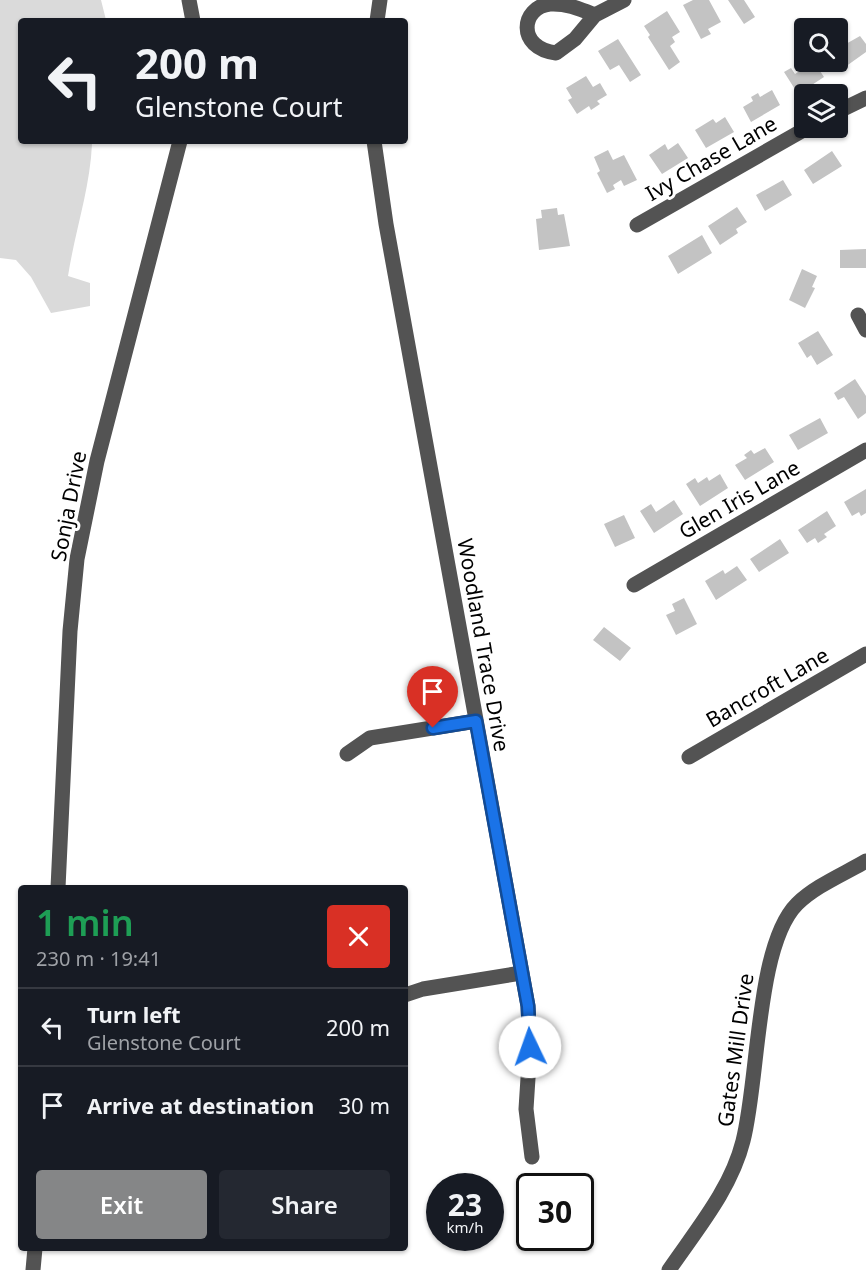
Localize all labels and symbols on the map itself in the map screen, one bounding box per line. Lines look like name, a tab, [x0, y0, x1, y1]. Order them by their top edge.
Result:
street label: Ivy Chase Lane	[640, 109, 782, 207]
street label: Sonja Drive	[44, 448, 92, 564]
street label: Glen Iris Lane	[673, 453, 805, 545]
street label: Woodland Trace Drive	[451, 536, 517, 754]
street label: Bancroft Lane	[701, 641, 833, 733]
pin	[407, 666, 458, 728]
street label: Gates Mill Drive	[710, 971, 760, 1129]
position arrow	[498, 1015, 562, 1079]
speed limit sign: 30	[516, 1173, 594, 1251]

